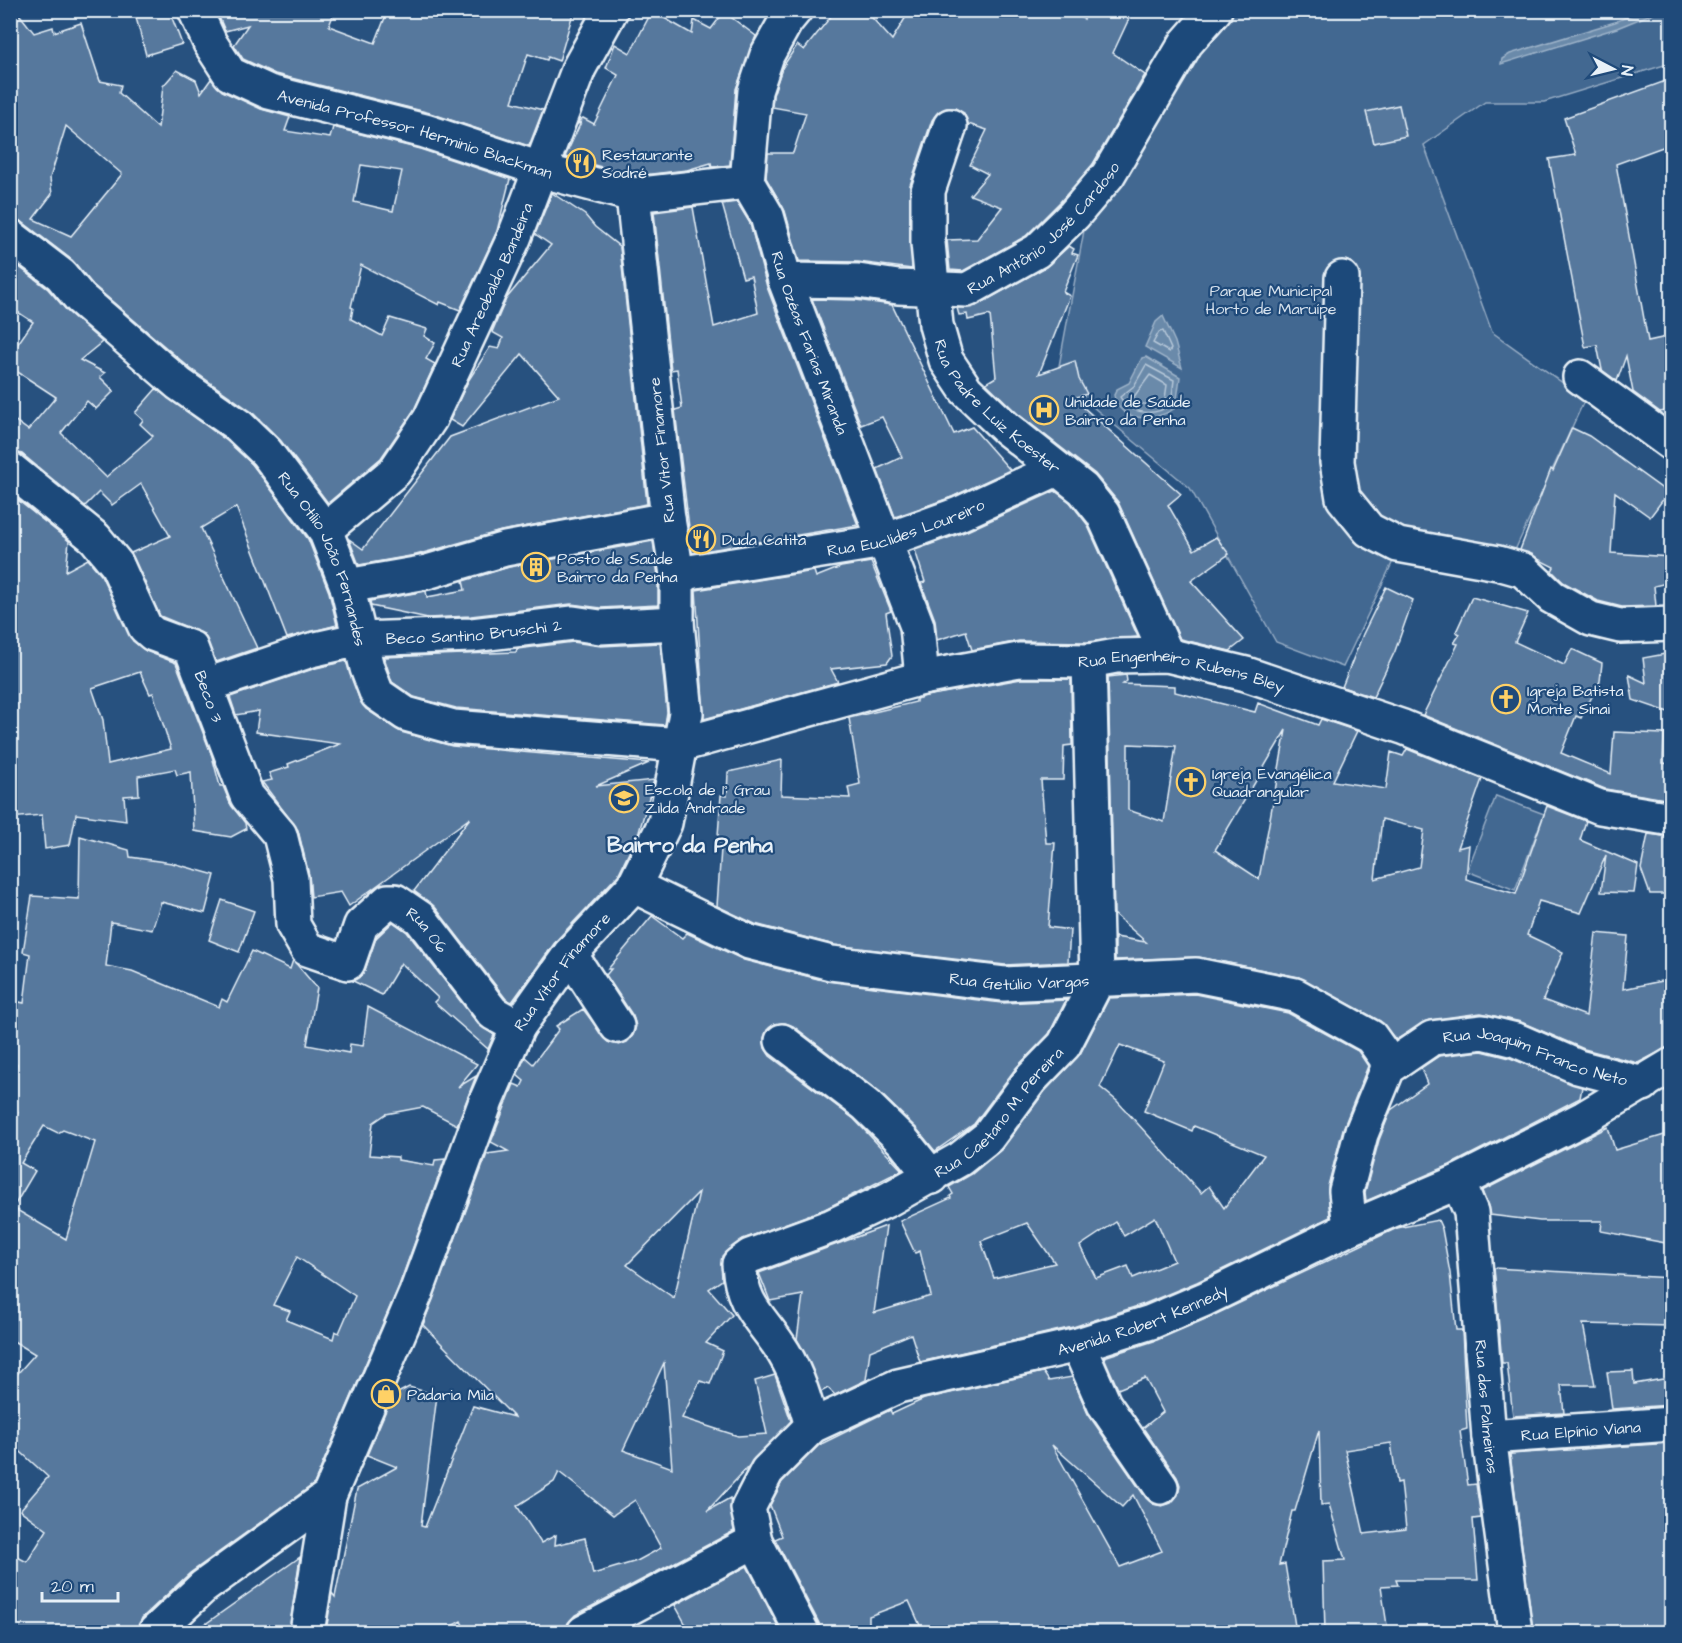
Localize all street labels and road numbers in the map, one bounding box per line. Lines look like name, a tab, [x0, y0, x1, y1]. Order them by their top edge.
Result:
street label: Avenida Professor Herminio Blackman	[275, 85, 555, 184]
street label: Rua Antônio José Cardoso	[963, 158, 1125, 300]
street label: Rua Areobaldo Bandeira	[446, 200, 538, 371]
street label: Rua Ozéas Farias Miranda	[765, 249, 853, 438]
street label: Rua Padre Luiz Koester	[929, 337, 1065, 479]
street label: Rua Vitor Finamore	[643, 376, 681, 524]
street label: Rua Otílio João Fernandes	[273, 467, 371, 649]
street label: Rua Euclídes Loureiro	[826, 494, 988, 562]
street label: Beco Santino Bruschi 2	[385, 614, 563, 650]
street label: Rua Engenheiro Rubens Bley	[1078, 645, 1287, 699]
street label: Beco 3	[189, 668, 228, 726]
street label: Rua 06	[402, 902, 452, 957]
street label: Rua Vitor Finamore	[509, 907, 616, 1036]
street label: Rua Getúlio Vargas	[948, 967, 1090, 996]
street label: Rua Joaquim Franco Neto	[1442, 1022, 1630, 1091]
street label: Rua Caetano M. Pereira	[930, 1042, 1069, 1183]
street label: Avenida Robert Kennedy	[1055, 1279, 1232, 1361]
street label: Rua das Palmeiras	[1469, 1339, 1504, 1475]
street label: Rua Elpínio Viana	[1520, 1416, 1641, 1447]

